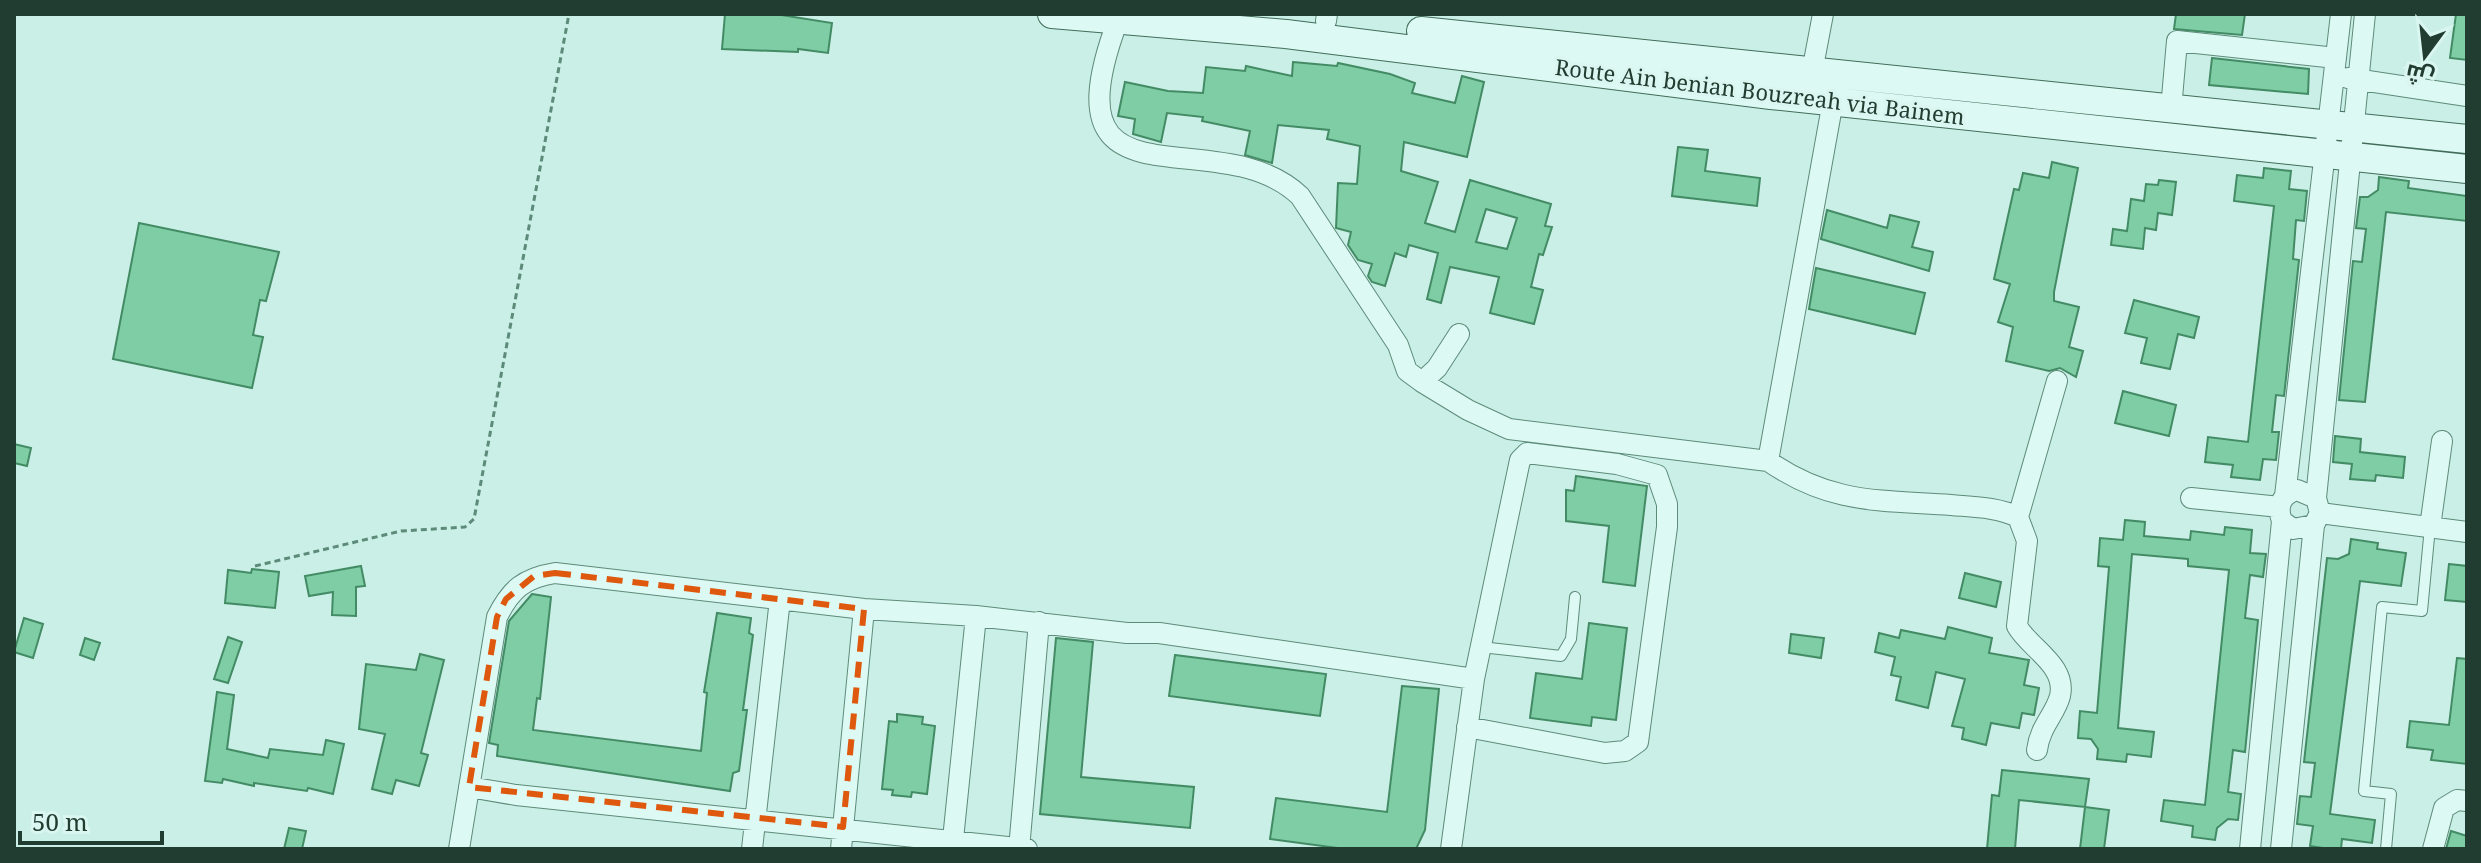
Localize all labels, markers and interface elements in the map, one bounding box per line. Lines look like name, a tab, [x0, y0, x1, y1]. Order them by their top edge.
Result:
north arrow	[2385, 16, 2465, 96]
street label: Route Ain benian Bouzreah via Bainem	[1553, 51, 1967, 131]
text: ش	[2402, 58, 2437, 94]
scale bar	[20, 795, 162, 845]
text: 50 m	[32, 805, 88, 838]

